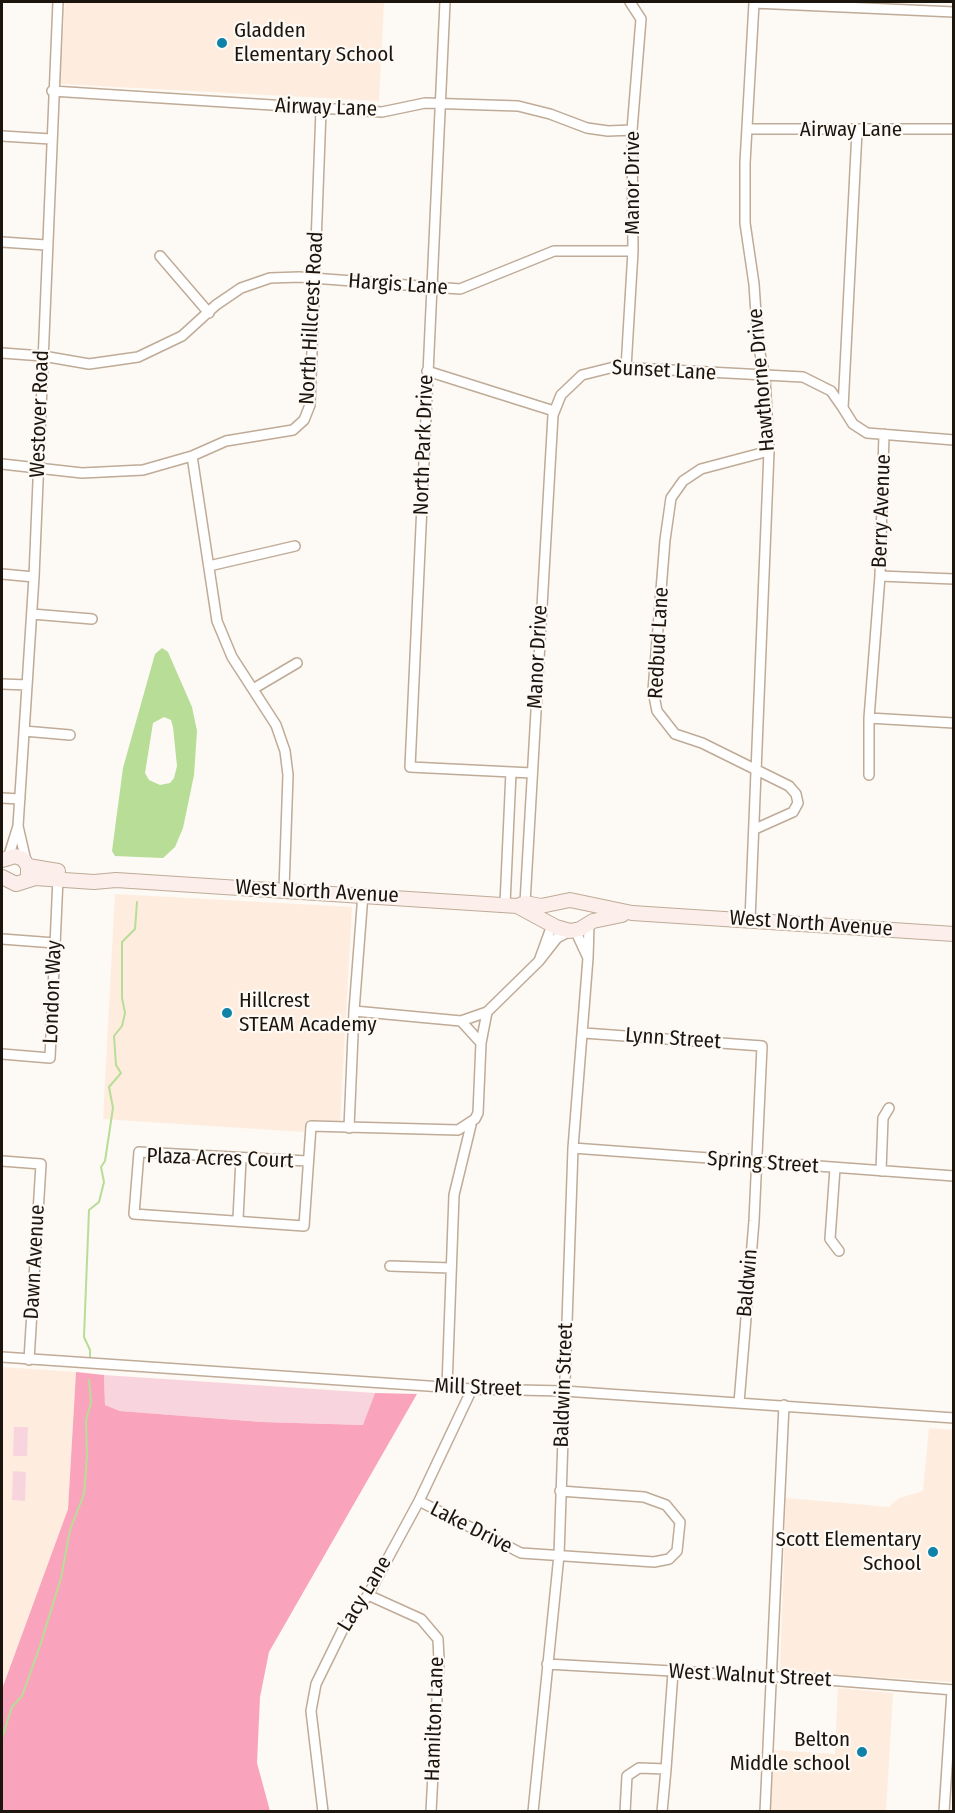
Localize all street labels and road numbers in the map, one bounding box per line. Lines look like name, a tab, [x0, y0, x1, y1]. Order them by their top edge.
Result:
street label: Airway Lane	[274, 94, 378, 122]
street label: Airway Lane	[800, 117, 902, 143]
street label: Manor Drive	[620, 131, 646, 235]
street label: North Hillcrest Road	[295, 231, 329, 405]
street label: Hargis Lane	[347, 269, 449, 301]
street label: Hawthorne Drive	[743, 307, 781, 453]
street label: Westover Road	[25, 350, 55, 478]
street label: Sunset Lane	[611, 356, 717, 386]
street label: North Park Drive	[409, 374, 439, 516]
street label: Berry Avenue	[867, 454, 897, 568]
street label: Redbud Lane	[643, 586, 675, 700]
street label: Manor Drive	[523, 604, 553, 710]
street label: West North Avenue	[235, 875, 399, 909]
street label: West North Avenue	[728, 906, 894, 942]
street label: London Way	[39, 940, 67, 1044]
street label: Lynn Street	[624, 1023, 722, 1055]
street label: Plaza Acres Court	[146, 1144, 294, 1174]
street label: Spring Street	[706, 1147, 820, 1179]
street label: Dawn Avenue	[19, 1204, 51, 1320]
street label: Baldwin	[732, 1248, 764, 1318]
street label: Baldwin Street	[549, 1322, 579, 1448]
street label: Mill Street	[434, 1374, 522, 1402]
street label: Lake Drive	[426, 1497, 516, 1559]
street label: Lacy Lane	[333, 1552, 397, 1636]
street label: Hamilton Lane	[420, 1656, 450, 1782]
street label: West Walnut Street	[668, 1659, 832, 1693]

